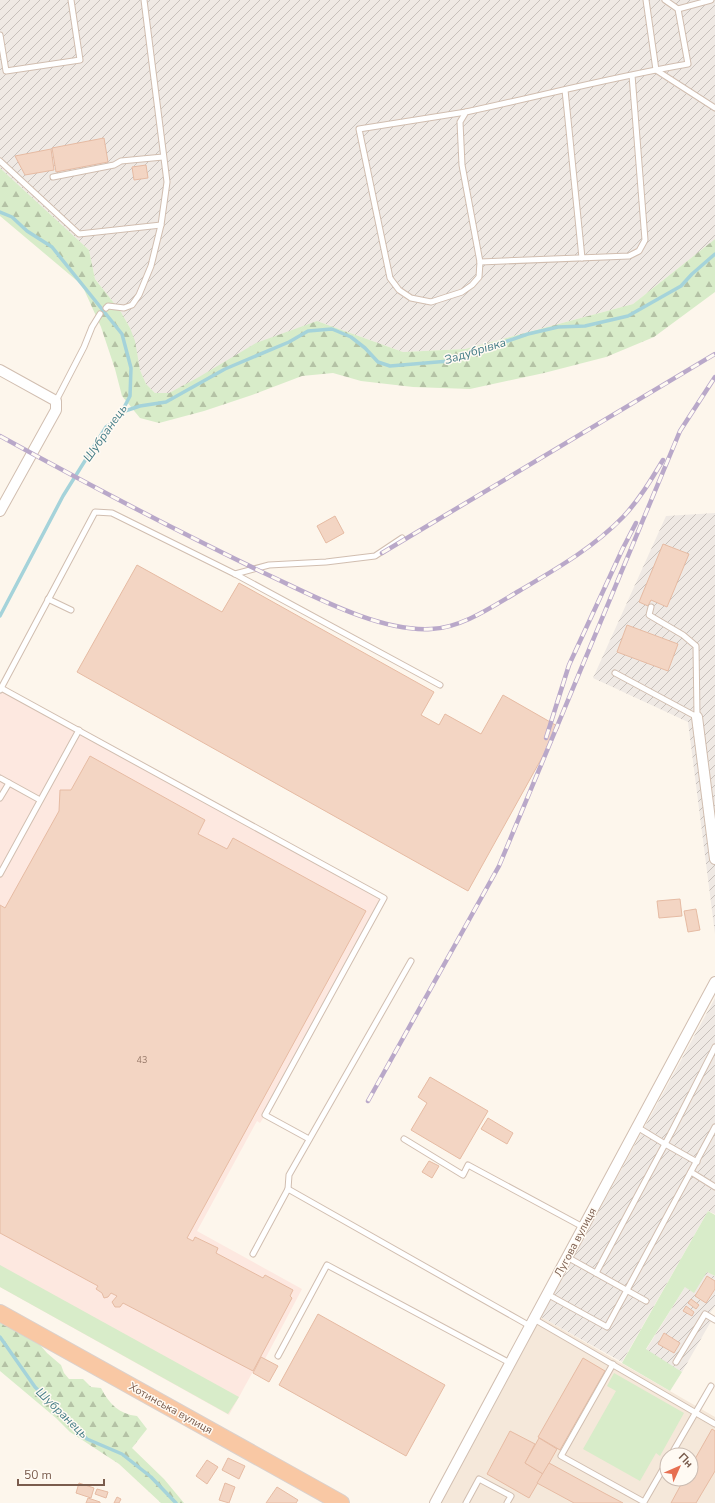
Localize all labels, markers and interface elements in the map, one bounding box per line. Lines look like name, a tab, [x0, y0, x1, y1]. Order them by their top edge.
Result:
water label: Задубрівка	[442, 334, 508, 368]
water label: Шубранець	[79, 401, 131, 465]
house number: 43	[137, 1054, 147, 1066]
street label: Лугова вулиця	[551, 1205, 600, 1279]
street label: Хотинська вулиця	[126, 1379, 215, 1438]
water label: Шубранець	[33, 1384, 91, 1442]
north arrow	[659, 1447, 699, 1487]
text: Пн	[675, 1450, 696, 1471]
scale bar	[18, 1461, 104, 1487]
text: 50 m	[24, 1467, 52, 1483]

